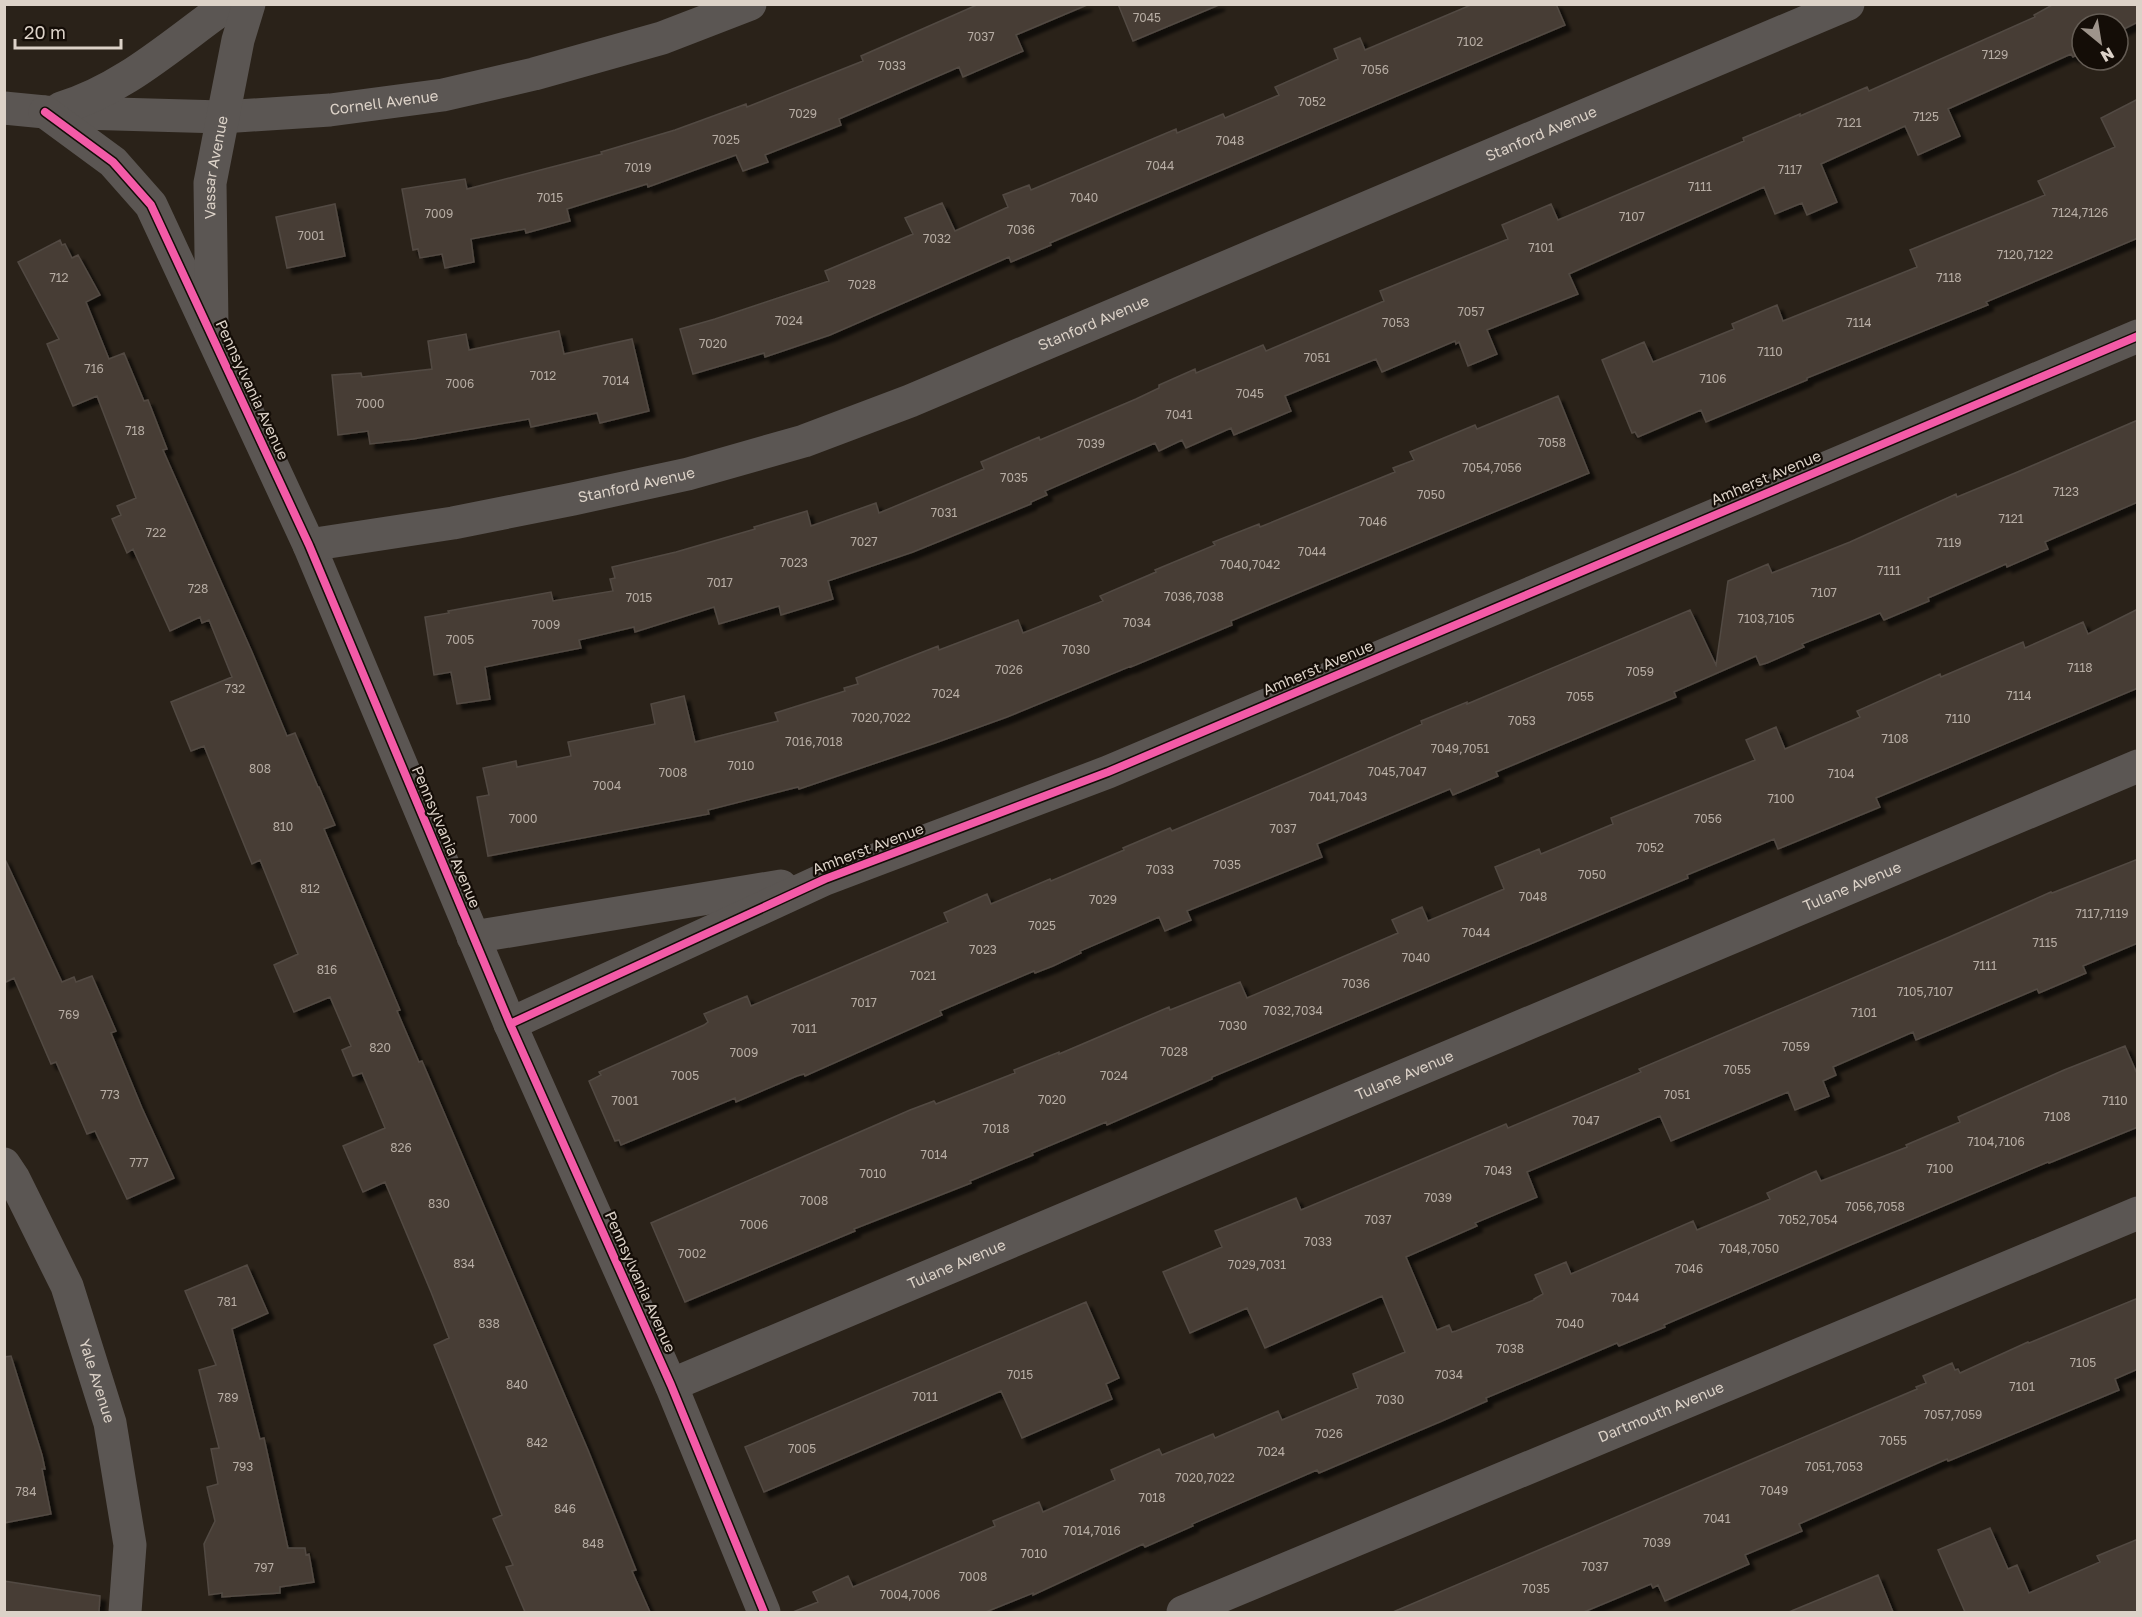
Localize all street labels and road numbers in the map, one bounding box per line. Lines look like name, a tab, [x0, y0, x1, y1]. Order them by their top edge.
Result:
street label: Cornell Avenue	[328, 86, 440, 118]
street label: Stanford Avenue	[1482, 101, 1599, 164]
street label: Vassar Avenue	[200, 114, 231, 219]
street label: Stanford Avenue	[1035, 291, 1152, 354]
street label: Pennsylvania Avenue	[213, 317, 293, 463]
street label: Amherst Avenue	[1708, 446, 1824, 508]
street label: Stanford Avenue	[576, 462, 697, 506]
street label: Amherst Avenue	[1260, 636, 1376, 698]
street label: Pennsylvania Avenue	[409, 763, 485, 911]
street label: Amherst Avenue	[809, 818, 926, 878]
street label: Tulane Avenue	[1800, 857, 1904, 914]
street label: Tulane Avenue	[1352, 1046, 1456, 1103]
street label: Pennsylvania Avenue	[602, 1208, 680, 1355]
street label: Tulane Avenue	[904, 1235, 1008, 1292]
street label: Yale Avenue	[76, 1336, 119, 1425]
street label: Dartmouth Avenue	[1595, 1377, 1726, 1446]

